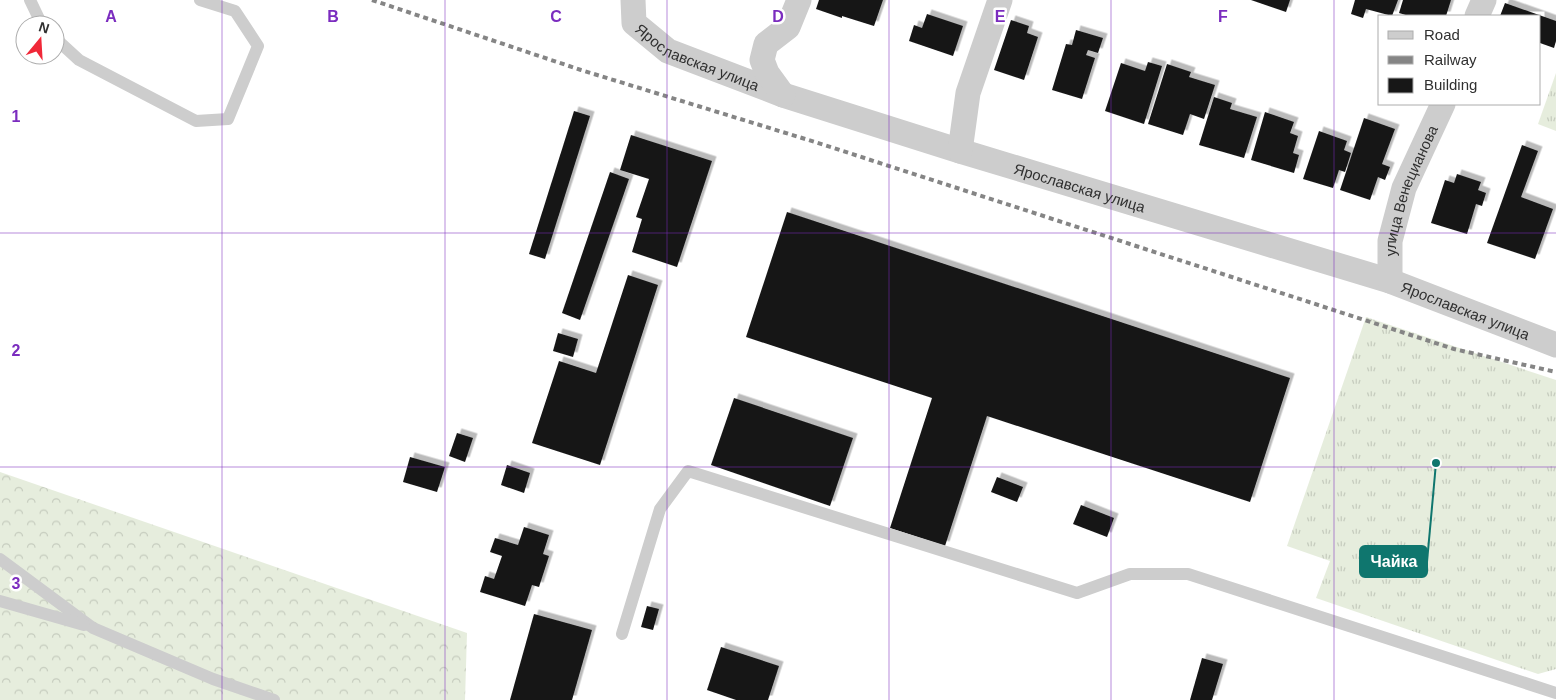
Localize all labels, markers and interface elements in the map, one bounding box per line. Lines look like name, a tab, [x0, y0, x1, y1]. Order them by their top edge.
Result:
text: A	[105, 8, 117, 25]
text: B	[327, 8, 339, 25]
text: C	[550, 8, 562, 25]
text: D	[772, 8, 784, 25]
text: E	[995, 8, 1006, 25]
text: F	[1218, 8, 1228, 25]
north arrow	[15, 15, 65, 65]
legend	[1378, 15, 1541, 105]
text: N	[37, 18, 51, 37]
street label: Ярославская улица	[632, 20, 762, 94]
text: Road	[1424, 26, 1460, 43]
text: Railway	[1424, 51, 1477, 68]
text: Building	[1424, 76, 1477, 93]
text: 1	[12, 108, 21, 125]
street label: улица Венецианова	[1382, 122, 1441, 256]
street label: Ярославская улица	[1012, 159, 1148, 215]
street label: Ярославская улица	[1399, 278, 1533, 343]
text: 2	[12, 342, 21, 359]
callout: Чайка	[1360, 546, 1427, 577]
text: Чайка	[1371, 553, 1418, 570]
text: 3	[12, 575, 21, 592]

